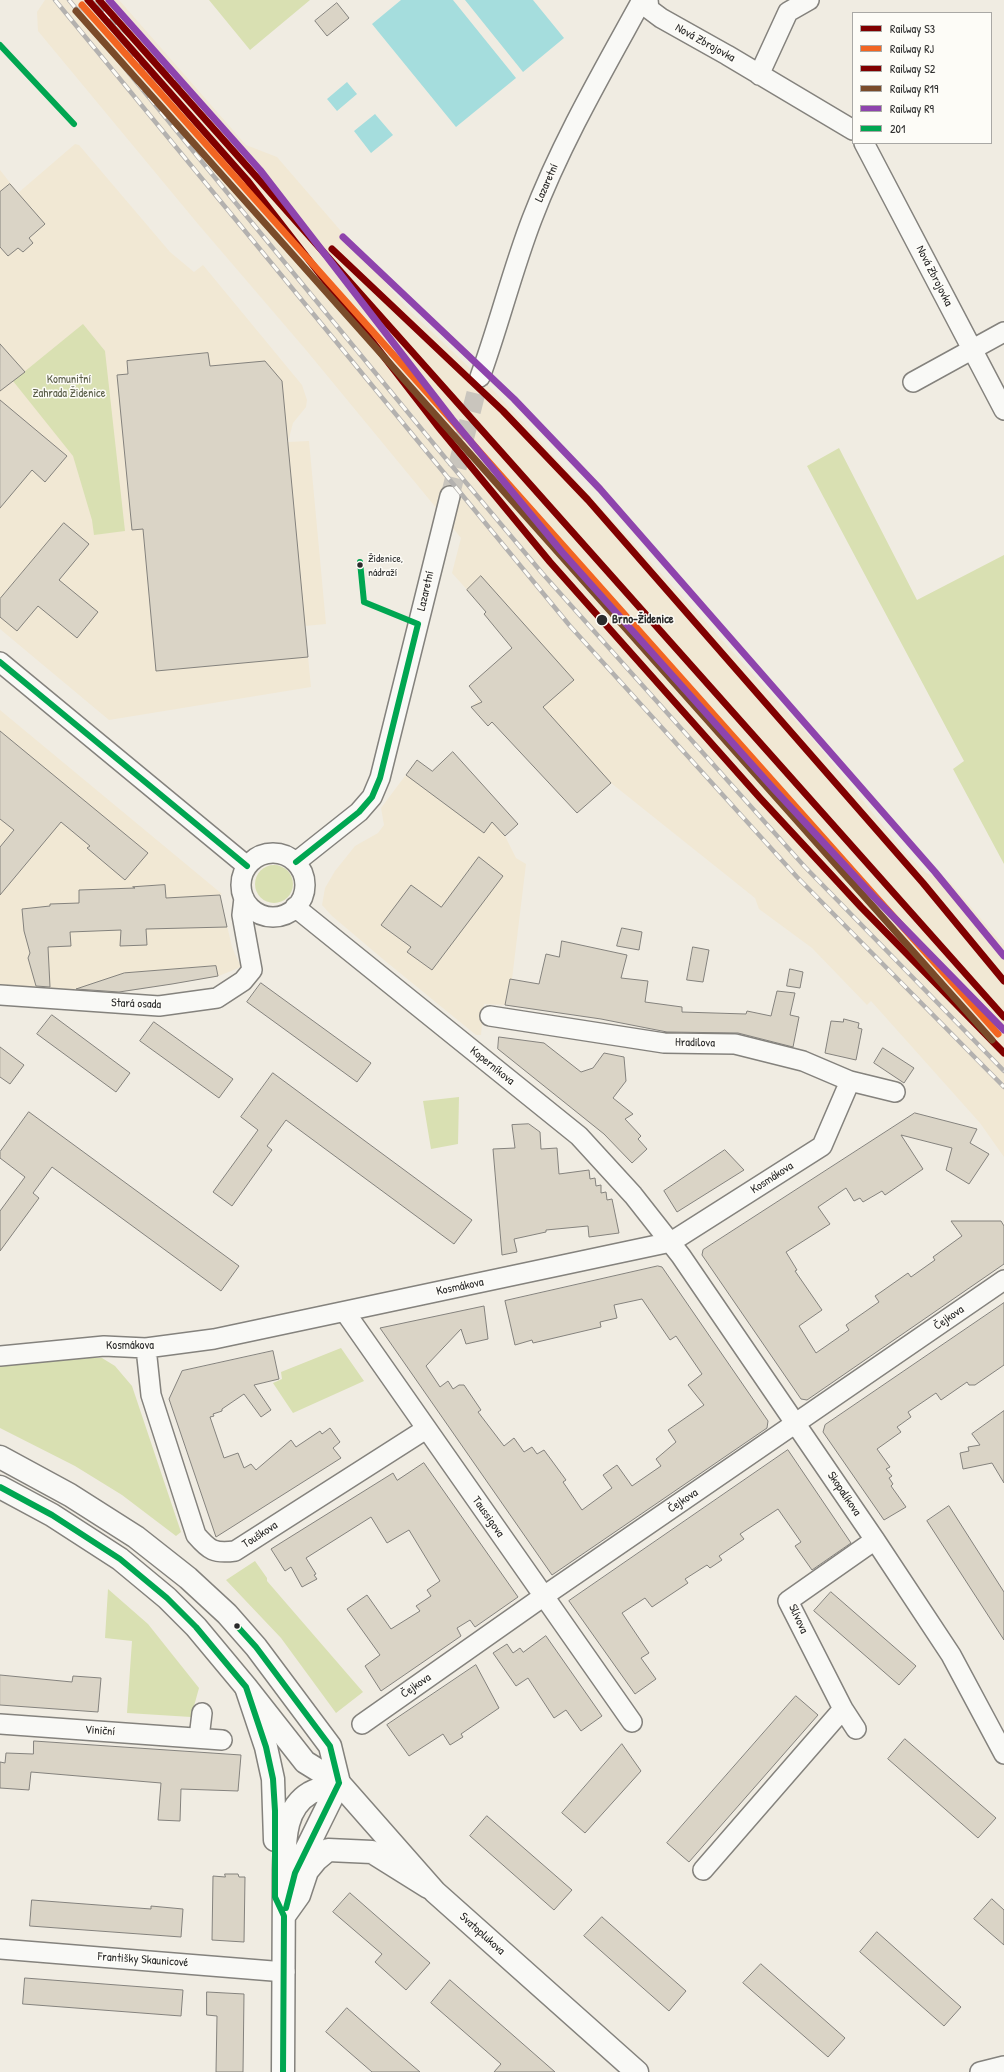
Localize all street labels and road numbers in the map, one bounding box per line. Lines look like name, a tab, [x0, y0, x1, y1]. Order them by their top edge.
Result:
street label: Nová Zbrojovka	[673, 21, 737, 65]
street label: Lazaretní	[532, 162, 562, 204]
street label: Nová Zbrojovka	[913, 243, 955, 309]
street label: Lazaretní	[414, 570, 438, 612]
street label: Stará osada	[111, 996, 161, 1012]
street label: Hradilova	[675, 1035, 715, 1051]
street label: Koperníkova	[467, 1044, 517, 1088]
street label: Kosmákova	[748, 1159, 796, 1197]
street label: Kosmákova	[435, 1275, 485, 1299]
street label: Čejkova	[931, 1302, 967, 1334]
street label: Kosmákova	[106, 1339, 154, 1353]
street label: Skopalíkova	[824, 1469, 864, 1519]
street label: Čejkova	[665, 1486, 701, 1516]
street label: Taussigova	[469, 1494, 507, 1540]
street label: Touškova	[240, 1518, 280, 1552]
street label: Slívova	[785, 1602, 811, 1636]
street label: Čejkova	[398, 1670, 434, 1702]
street label: Viniční	[84, 1723, 116, 1739]
street label: Svatoplukova	[456, 1910, 508, 1958]
street label: Františky Skaunicové	[97, 1950, 189, 1970]

